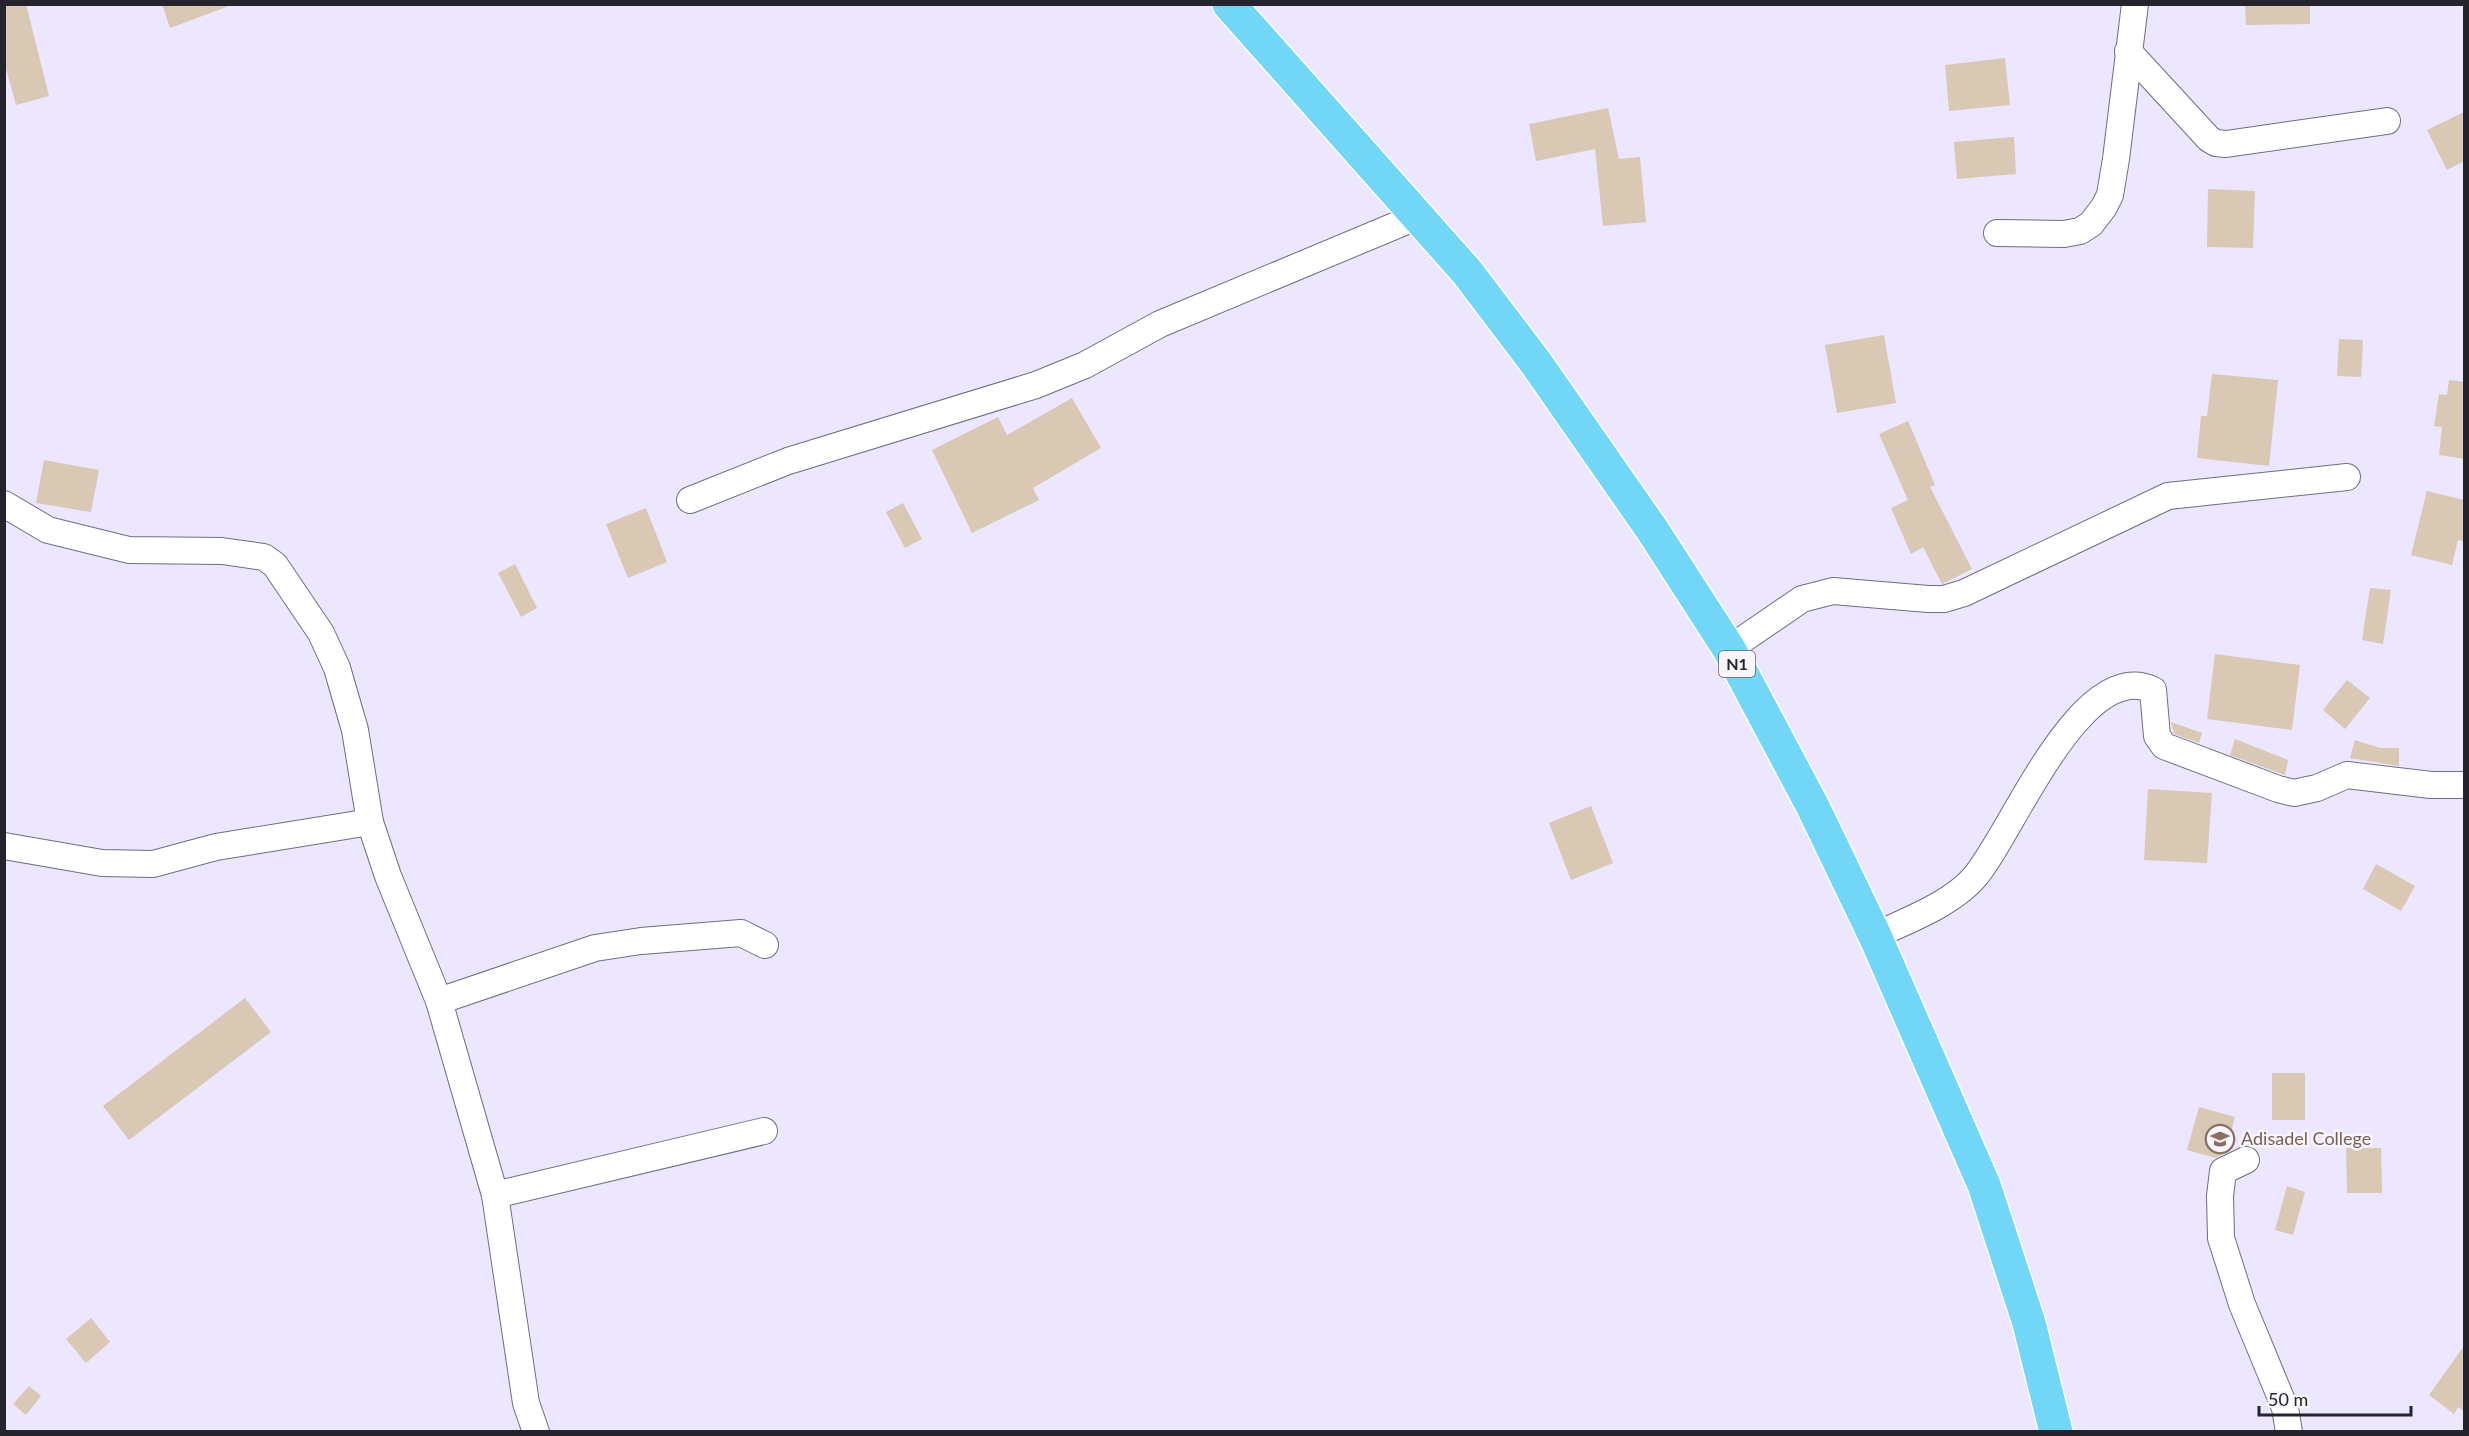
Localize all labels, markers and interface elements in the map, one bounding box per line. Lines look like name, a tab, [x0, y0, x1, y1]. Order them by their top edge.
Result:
road number: N1	[1719, 651, 1755, 677]
school or university icon: Adisadel College	[2204, 1123, 2236, 1155]
place label: Adisadel College	[2241, 1127, 2371, 1149]
scale bar	[2259, 1379, 2410, 1417]
text: 50 m	[2268, 1388, 2308, 1410]

